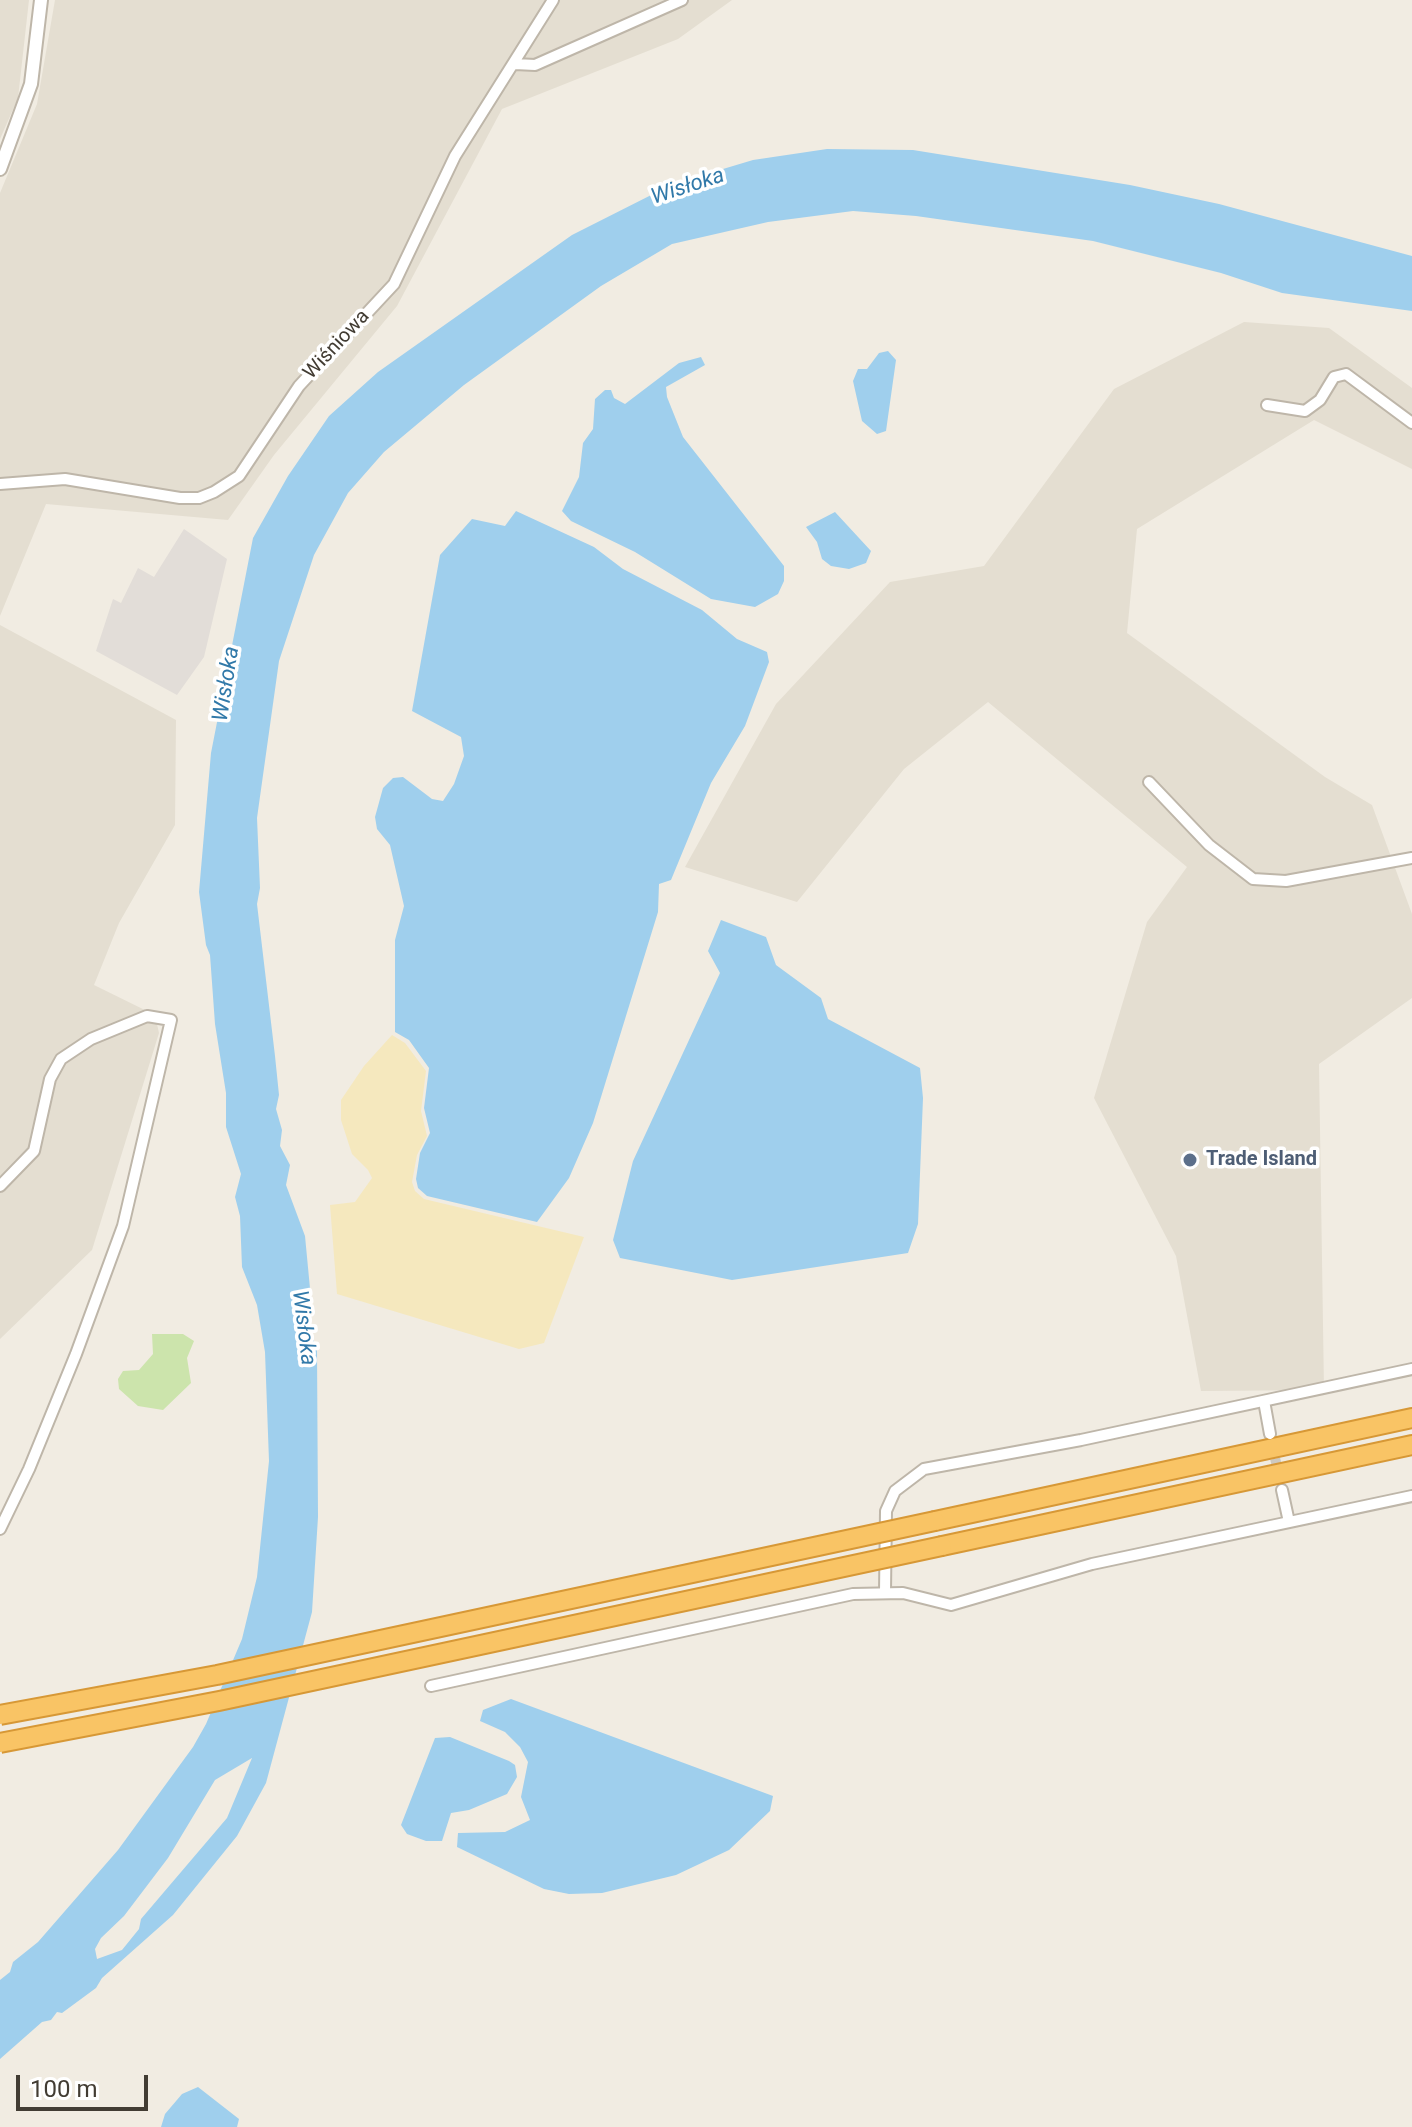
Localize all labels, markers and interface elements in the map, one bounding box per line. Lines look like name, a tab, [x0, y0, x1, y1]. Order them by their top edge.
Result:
water label: Wisłoka	[648, 163, 728, 211]
street label: Wiśniowa	[299, 305, 375, 385]
water label: Wisłoka	[208, 645, 246, 723]
place label: Trade Island	[1206, 1148, 1317, 1172]
marker: Trade Island	[1181, 1151, 1199, 1169]
water label: Wisłoka	[285, 1289, 321, 1367]
scale bar	[20, 2059, 152, 2109]
text: 100 m	[30, 2075, 97, 2103]

